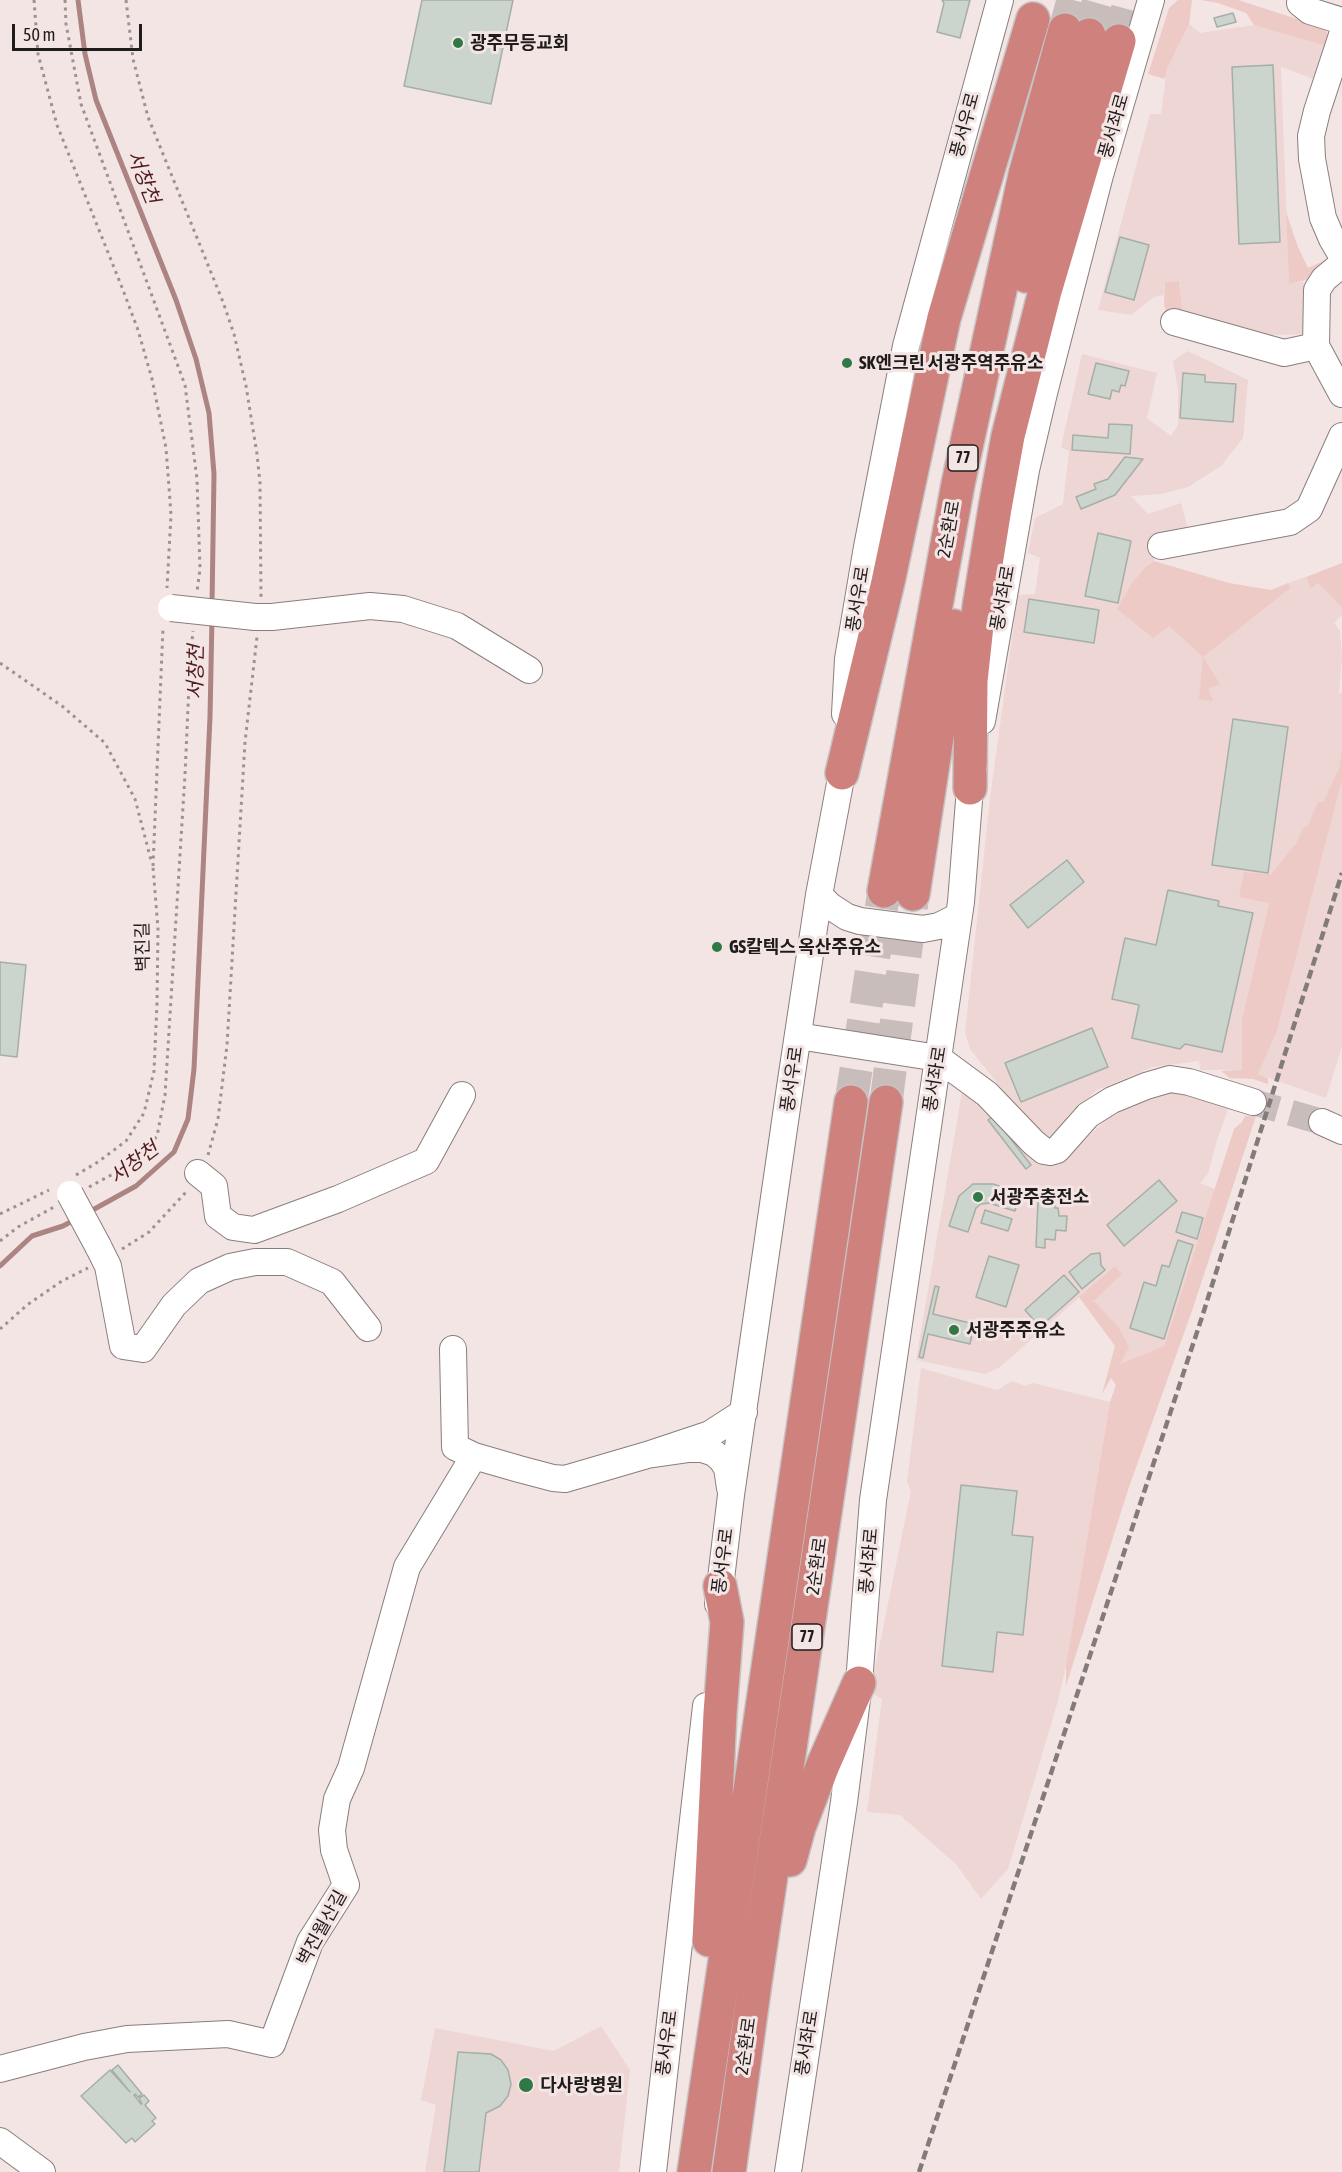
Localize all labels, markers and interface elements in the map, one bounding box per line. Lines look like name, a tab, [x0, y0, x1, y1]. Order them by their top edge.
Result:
scale bar	[15, 12, 146, 50]
text: 50 m	[23, 24, 55, 45]
place label: 광주무등교회	[470, 32, 569, 54]
marker: 광주무등교회	[451, 36, 465, 50]
street label: 풍서우로	[946, 90, 984, 160]
street label: 풍서좌로	[1094, 91, 1134, 161]
water label: 서창천	[122, 147, 164, 207]
place label: SK엔크린 서광주역주유소	[859, 352, 1043, 374]
marker: SK엔크린 서광주역주유소	[840, 356, 854, 370]
road number: 77	[948, 445, 978, 471]
street label: 2순환로	[933, 498, 965, 560]
street label: 풍서좌로	[987, 564, 1019, 632]
street label: 풍서우로	[842, 565, 874, 633]
water label: 서창천	[184, 644, 208, 700]
street label: 벽진길	[132, 922, 154, 972]
place label: GS칼텍스 옥산주유소	[729, 936, 881, 958]
marker: GS칼텍스 옥산주유소	[710, 940, 724, 954]
street label: 풍서우로	[777, 1045, 807, 1113]
street label: 풍서좌로	[919, 1045, 951, 1113]
water label: 서창천	[105, 1137, 163, 1189]
place label: 서광주충전소	[990, 1186, 1089, 1208]
marker: 서광주충전소	[971, 1190, 985, 1204]
place label: 서광주주유소	[966, 1319, 1065, 1341]
marker: 서광주주유소	[947, 1323, 961, 1337]
street label: 풍서우로	[708, 1527, 738, 1595]
street label: 풍서좌로	[855, 1527, 883, 1595]
street label: 2순환로	[802, 1536, 832, 1596]
road number: 77	[792, 1624, 822, 1650]
street label: 벽진월산길	[292, 1887, 352, 1969]
street label: 풍서우로	[652, 2009, 682, 2077]
street label: 풍서좌로	[791, 2009, 823, 2077]
street label: 2순환로	[731, 2016, 761, 2076]
place label: 다사랑병원	[540, 2074, 623, 2096]
marker: 다사랑병원	[517, 2076, 535, 2094]

